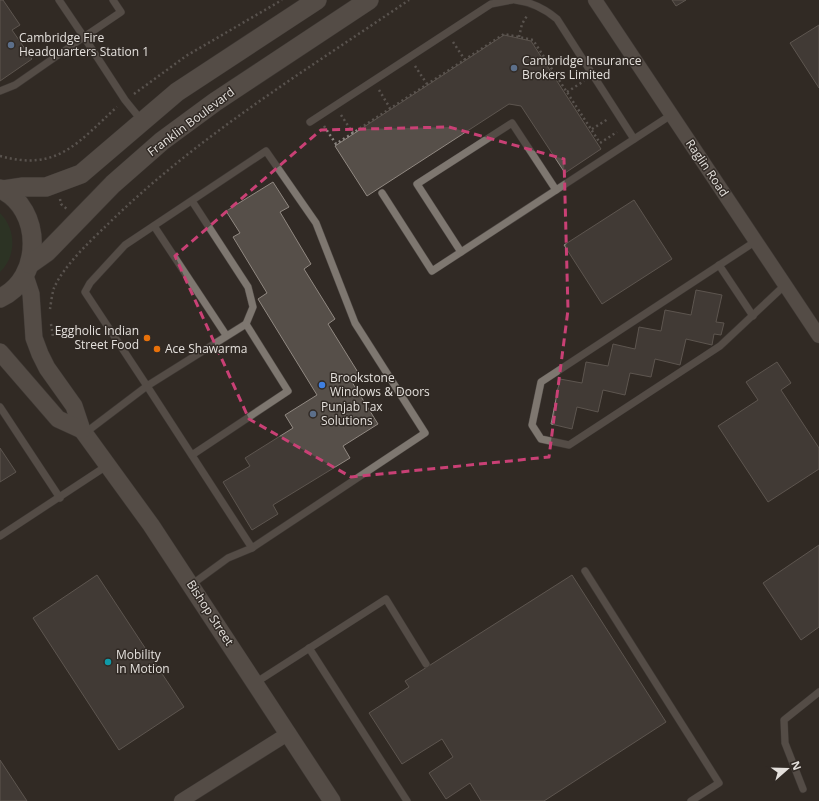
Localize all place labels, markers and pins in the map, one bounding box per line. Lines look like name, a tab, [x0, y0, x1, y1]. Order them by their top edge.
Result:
place label: Cambridge Fire Headquarters Station 1	[19, 29, 149, 60]
marker: Cambridge Fire Headquarters Station 1	[6, 40, 16, 50]
place label: Cambridge Insurance Brokers Limited	[522, 52, 642, 83]
marker: Cambridge Insurance Brokers Limited	[509, 63, 519, 73]
place label: Eggholic Indian Street Food	[55, 322, 139, 353]
marker: Eggholic Indian Street Food	[142, 333, 152, 343]
place label: Ace Shawarma	[165, 340, 247, 357]
marker: Ace Shawarma	[152, 344, 162, 354]
place label: Brookstone Windows & Doors	[330, 369, 430, 400]
marker: Brookstone Windows & Doors	[317, 380, 327, 390]
place label: Punjab Tax Solutions	[321, 398, 383, 429]
marker: Punjab Tax Solutions	[308, 409, 318, 419]
place label: Mobility In Motion	[116, 646, 170, 677]
marker: Mobility In Motion	[103, 657, 113, 667]

